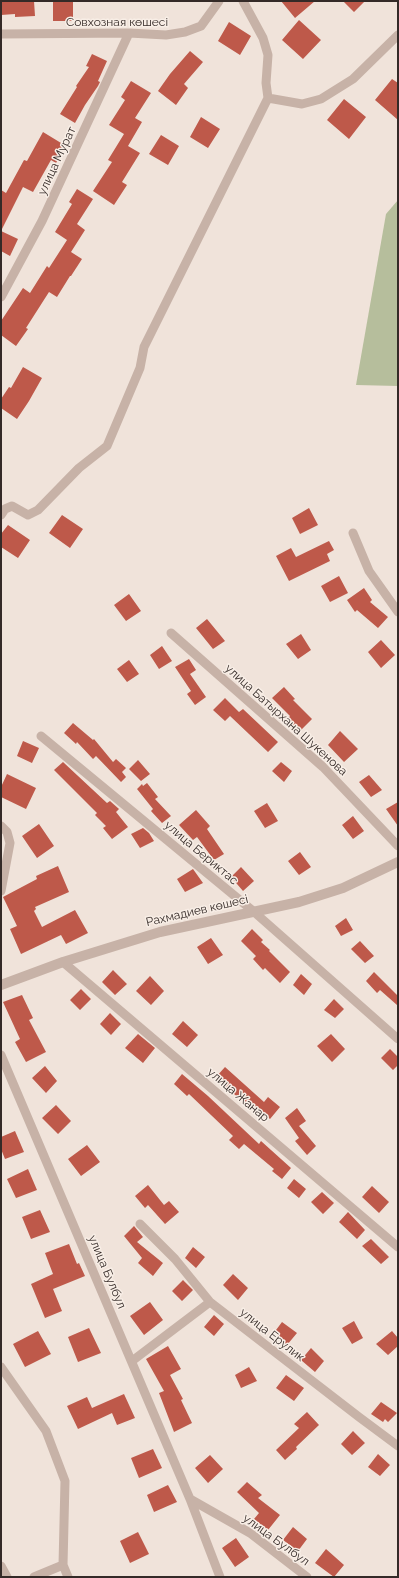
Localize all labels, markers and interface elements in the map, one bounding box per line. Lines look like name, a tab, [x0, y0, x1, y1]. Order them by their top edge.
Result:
street label: Совхозная көшесі	[66, 15, 168, 29]
street label: улица Мурат	[35, 125, 79, 197]
street label: улица Батырхана Шукенова	[222, 661, 350, 779]
street label: улица Бериктас	[161, 818, 241, 888]
street label: Рахмадиев көшесі	[145, 892, 249, 930]
street label: улица Жанар	[204, 1065, 272, 1125]
street label: улица Булбул	[85, 1233, 129, 1311]
street label: улица Ерулик	[237, 1305, 307, 1365]
street label: улица Булбул	[240, 1511, 312, 1569]

